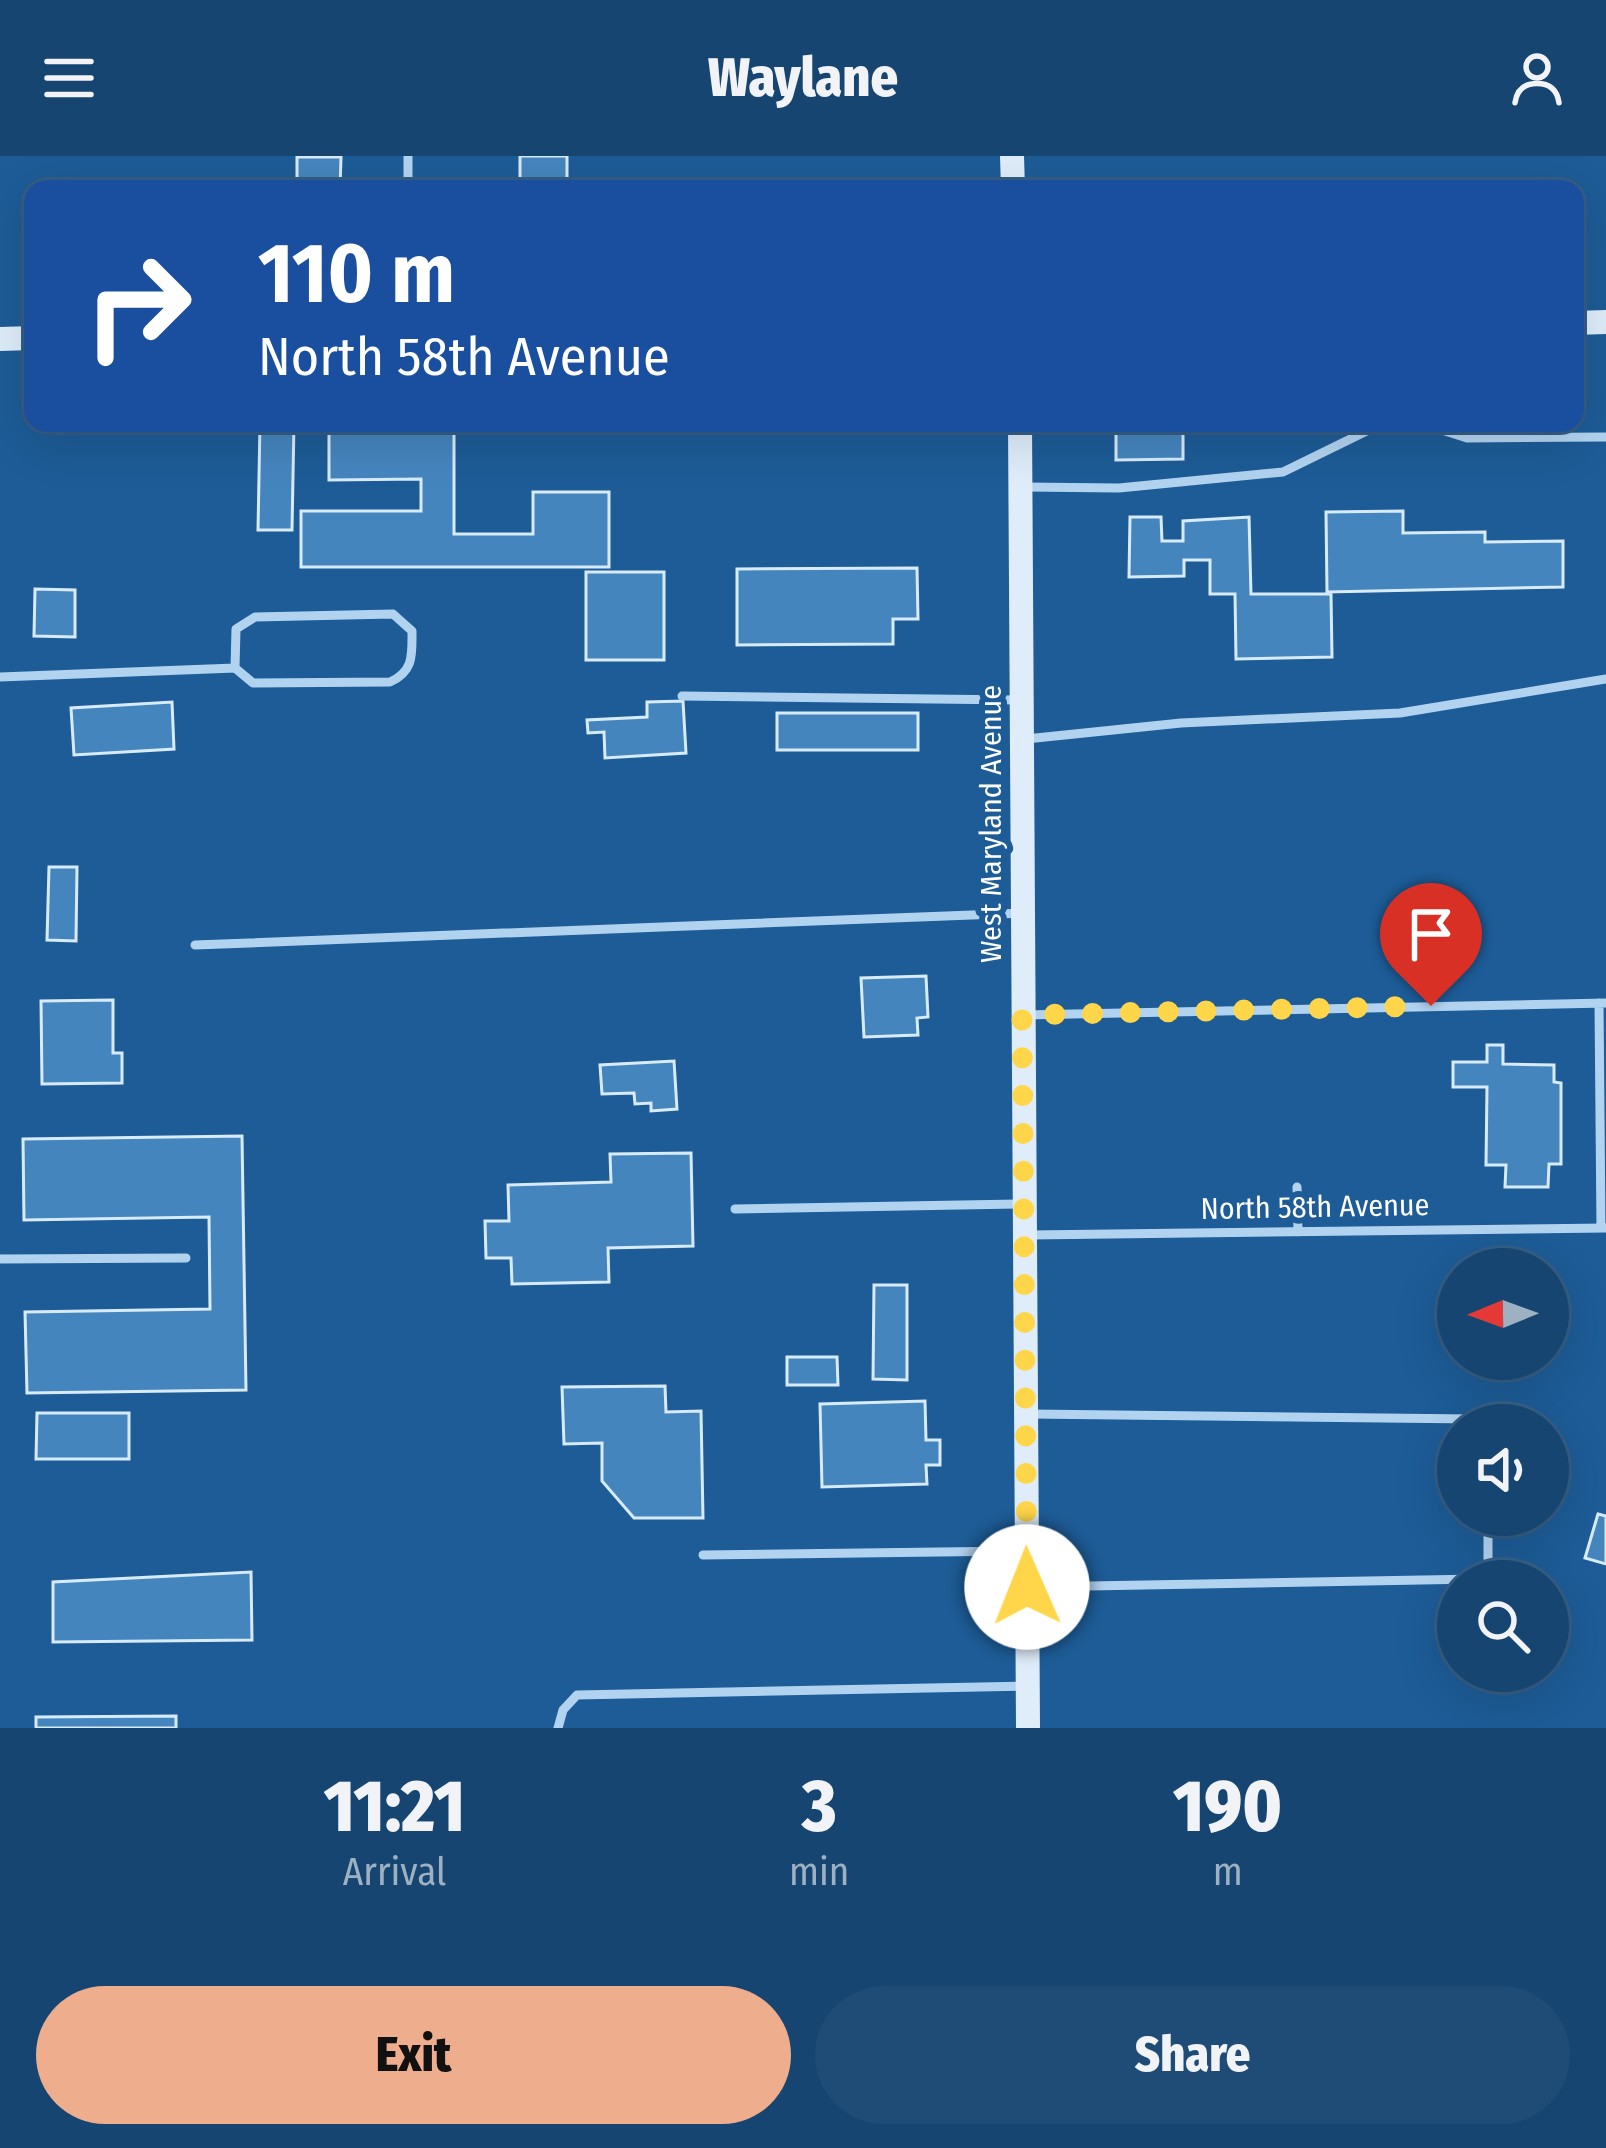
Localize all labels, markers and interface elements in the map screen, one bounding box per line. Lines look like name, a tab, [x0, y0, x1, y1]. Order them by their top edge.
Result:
icon: menu	[36, 45, 102, 111]
icon: person	[1504, 45, 1570, 111]
text: Waylane	[708, 46, 898, 110]
text: 110 m	[258, 223, 455, 324]
icon: right	[60, 228, 216, 384]
text: North 58th Avenue	[258, 325, 670, 389]
street label: West Maryland Avenue	[973, 685, 1009, 963]
pin	[1380, 883, 1482, 1006]
icon: arrive	[1398, 901, 1464, 967]
street label: North 58th Avenue	[1200, 1187, 1430, 1227]
north arrow	[1437, 1248, 1569, 1380]
map controls	[1437, 1248, 1569, 1692]
button: sound	[1437, 1404, 1569, 1536]
position arrow	[964, 1524, 1090, 1650]
button: search	[1437, 1560, 1569, 1692]
text: 11:21	[324, 1764, 465, 1850]
text: 3	[802, 1764, 836, 1850]
text: 190	[1173, 1764, 1282, 1850]
text: Arrival	[343, 1849, 446, 1895]
text: min	[789, 1849, 849, 1895]
text: m	[1213, 1849, 1243, 1895]
button: Exit	[36, 1986, 791, 2124]
button: Share	[815, 1986, 1570, 2124]

